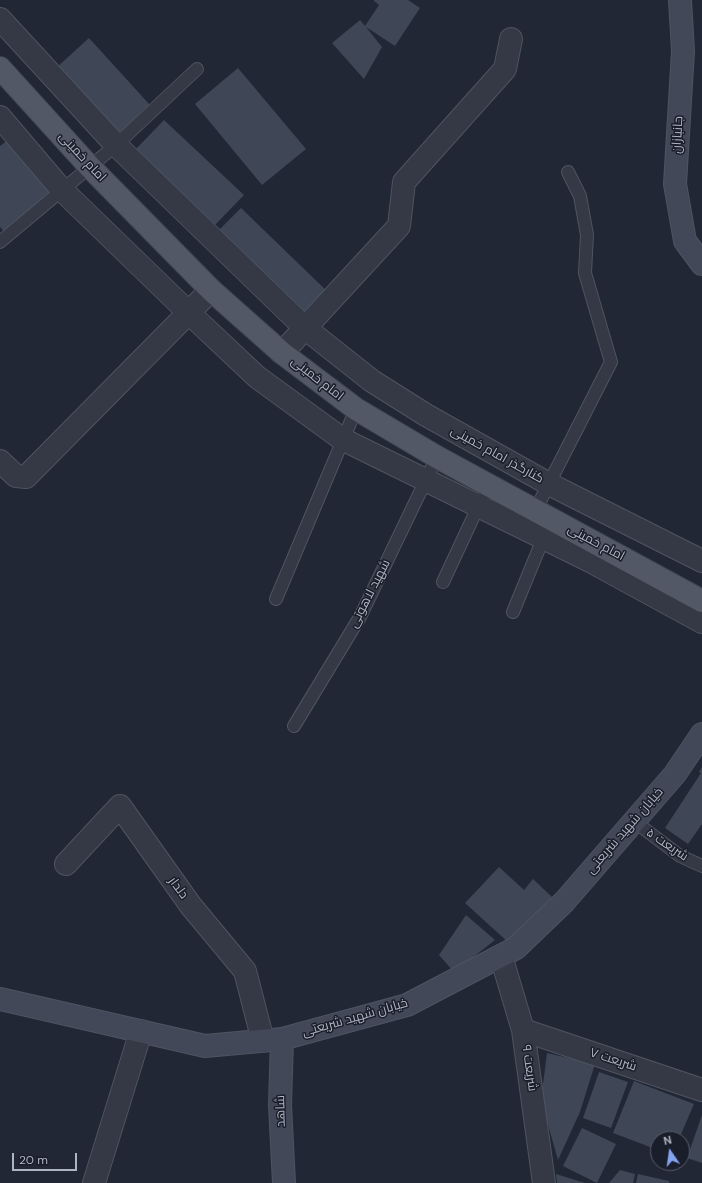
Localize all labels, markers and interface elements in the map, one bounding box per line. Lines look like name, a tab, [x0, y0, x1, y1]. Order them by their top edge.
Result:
street label: جانبازان	[669, 116, 687, 154]
street label: امام خمینی	[55, 129, 109, 185]
street label: امام خمینی	[288, 354, 346, 404]
street label: کنارگذر امام خمینی	[448, 423, 546, 487]
street label: امام خمینی	[565, 521, 627, 565]
street label: شهید لاهوتی	[346, 557, 394, 631]
street label: خیابان شهید شریعتی	[583, 785, 667, 877]
street label: شریعت ۵	[643, 825, 691, 865]
street label: دلدار	[165, 874, 191, 902]
street label: خیابان شهید شریعتی	[300, 995, 410, 1041]
street label: شریعت ۹	[518, 1044, 540, 1092]
street label: شریعت ۷	[588, 1045, 638, 1075]
street label: شاهد	[273, 1095, 289, 1127]
north arrow	[650, 1131, 690, 1171]
text: N	[662, 1133, 673, 1148]
scale bar	[14, 1145, 79, 1171]
text: 20 m	[19, 1152, 48, 1168]

